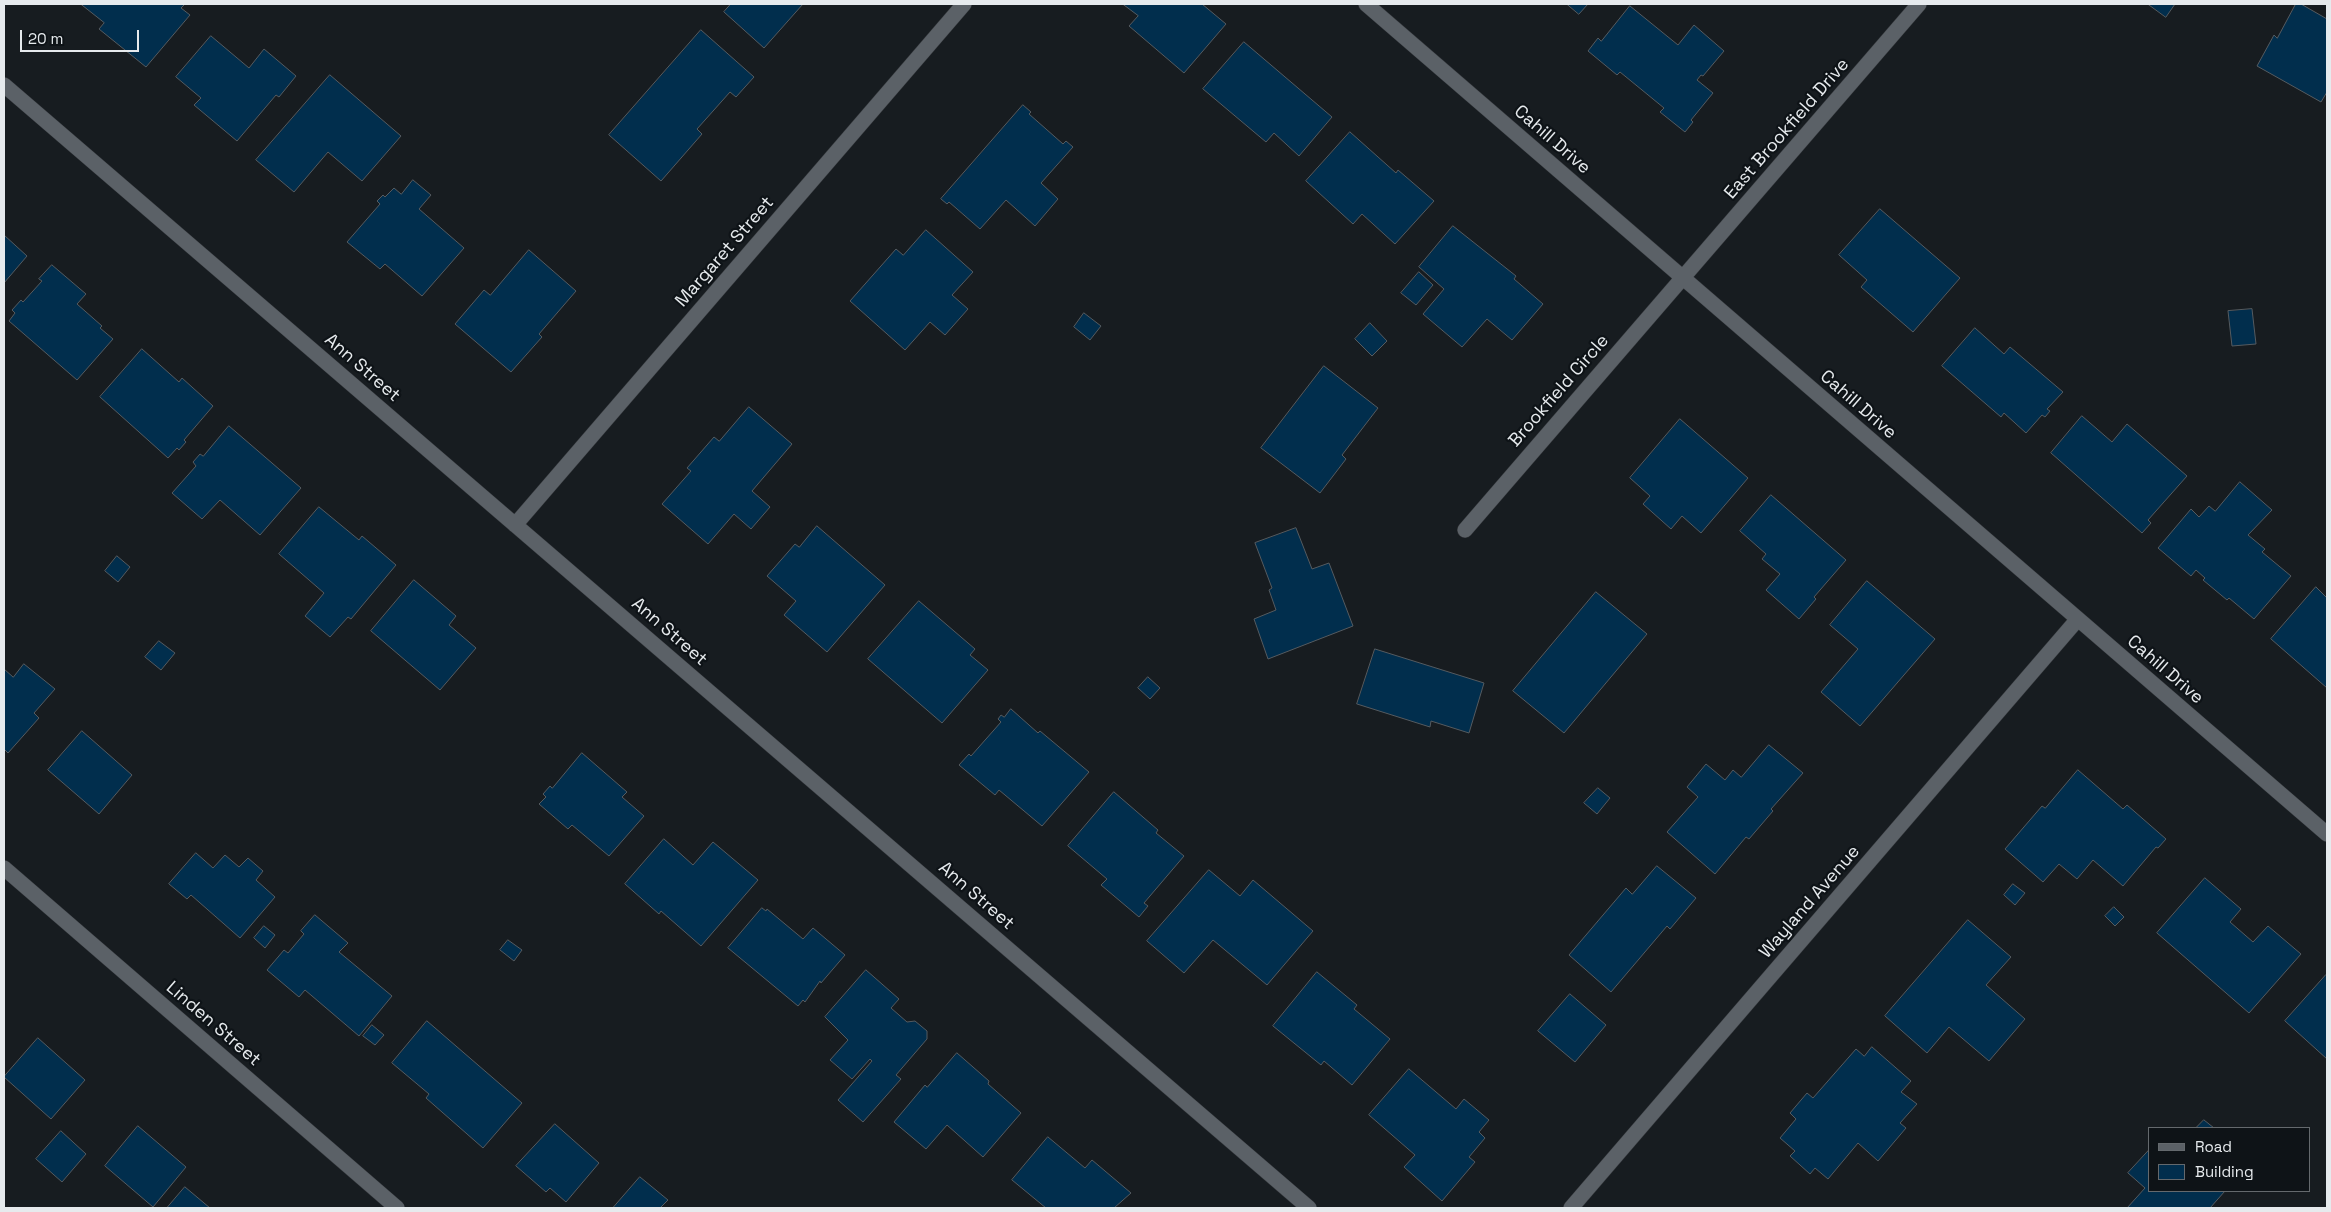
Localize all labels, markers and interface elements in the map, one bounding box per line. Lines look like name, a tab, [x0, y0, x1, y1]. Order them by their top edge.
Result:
scale bar	[22, 20, 141, 52]
text: 20 m	[28, 29, 63, 48]
street label: East Brookfield Drive	[1720, 54, 1854, 204]
street label: Cahill Drive	[1509, 101, 1595, 179]
street label: Margaret Street	[671, 192, 779, 312]
street label: Ann Street	[320, 329, 404, 407]
street label: Brookfield Circle	[1504, 330, 1614, 452]
street label: Cahill Drive	[1815, 366, 1901, 444]
street label: Ann Street	[627, 593, 711, 671]
street label: Cahill Drive	[2122, 631, 2208, 709]
street label: Wayland Avenue	[1755, 841, 1865, 963]
street label: Ann Street	[934, 857, 1018, 935]
street label: Linden Street	[161, 977, 265, 1071]
legend	[2148, 1127, 2311, 1192]
text: Road	[2195, 1137, 2232, 1156]
text: Building	[2195, 1162, 2254, 1181]

